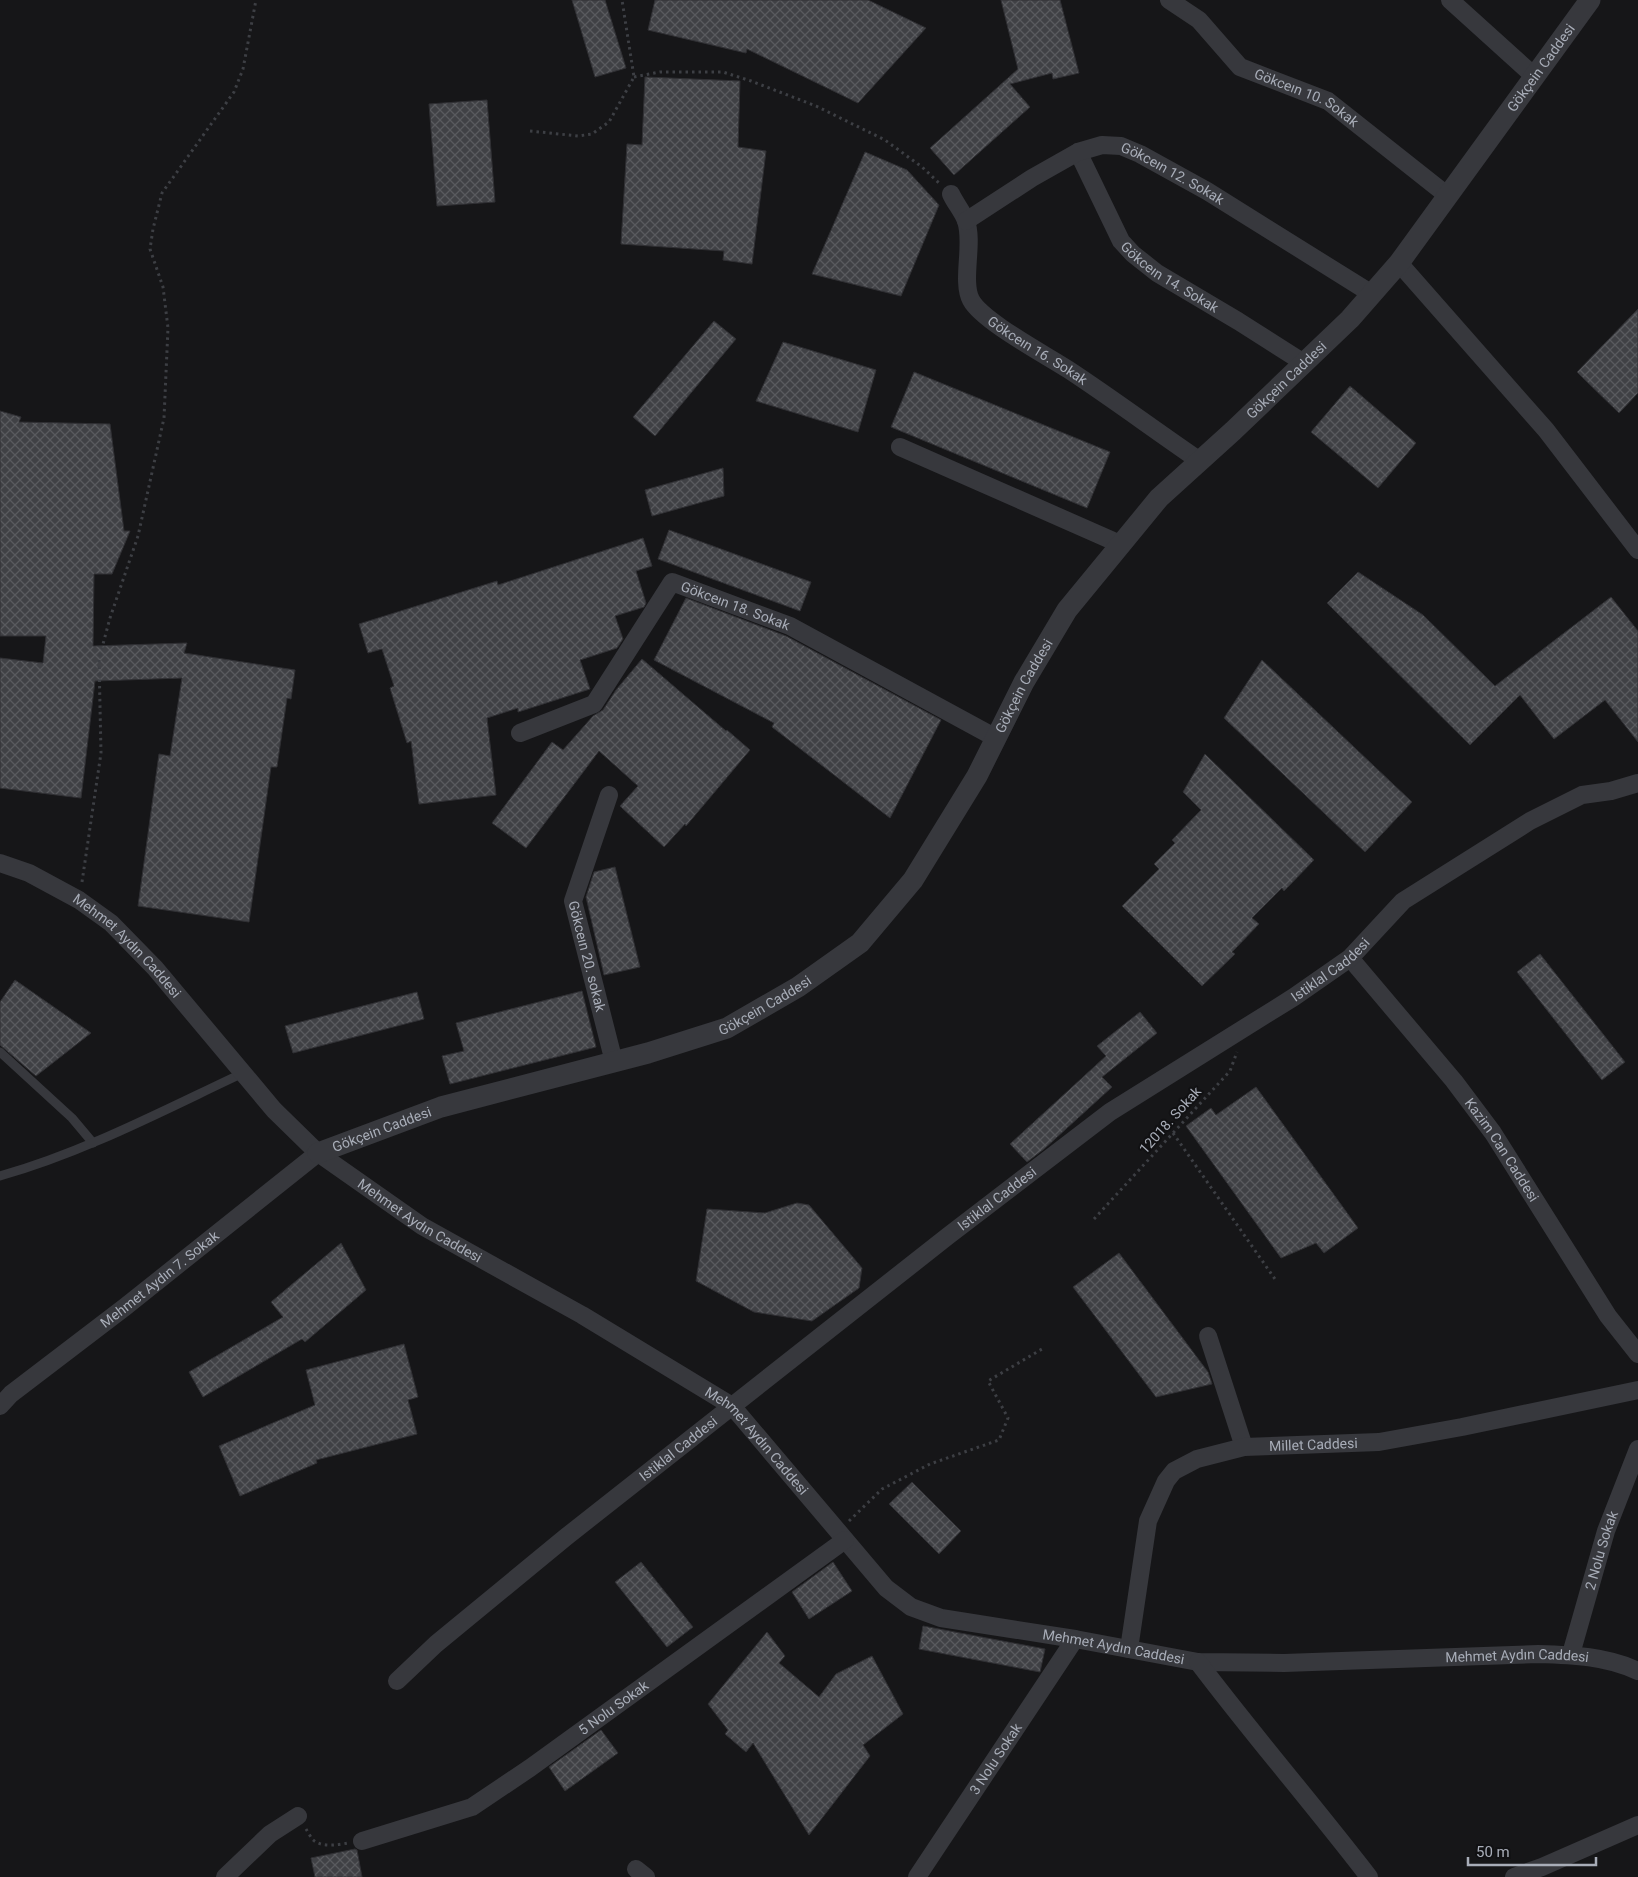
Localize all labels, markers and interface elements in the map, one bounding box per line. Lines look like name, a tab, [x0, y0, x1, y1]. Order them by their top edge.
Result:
street label: Gökçein Caddesi	[1504, 21, 1578, 115]
street label: Gökceın 10. Sokak	[1252, 65, 1362, 131]
street label: Gökceın 12. Sokak	[1119, 139, 1228, 208]
street label: Gökceın 14. Sokak	[1118, 238, 1222, 316]
street label: Gökceın 16. Sokak	[984, 313, 1091, 389]
street label: Gökçein Caddesi	[1243, 338, 1330, 422]
street label: Gökceın 18. Sokak	[679, 578, 793, 634]
street label: Gökçein Caddesi	[992, 636, 1056, 736]
street label: Mehmet Aydın Caddesi	[70, 890, 184, 1001]
street label: Gökceın 20. sokak	[565, 899, 609, 1014]
street label: Istiklal Caddesi	[1288, 934, 1373, 1005]
street label: Gökçein Caddesi	[717, 972, 814, 1038]
street label: 12018. Sokak	[1136, 1083, 1205, 1157]
street label: Kazim Can Caddesi	[1462, 1095, 1542, 1205]
street label: Gökçein Caddesi	[330, 1103, 433, 1155]
street label: Istiklal Caddesi	[954, 1163, 1039, 1234]
street label: Mehmet Aydın Caddesi	[355, 1175, 485, 1266]
street label: Mehmet Aydın 7. Sokak	[97, 1227, 223, 1331]
street label: Mehmet Aydın Caddesi	[702, 1384, 812, 1498]
street label: Istiklal Caddesi	[636, 1413, 720, 1484]
street label: Millet Caddesi	[1269, 1435, 1358, 1454]
street label: 2 Nolu Sokak	[1582, 1508, 1621, 1592]
street label: Mehmet Aydın Caddesi	[1042, 1626, 1186, 1667]
street label: Mehmet Aydın Caddesi	[1445, 1646, 1590, 1665]
street label: 5 Nolu Sokak	[575, 1677, 652, 1738]
street label: 3 Nolu Sokak	[966, 1719, 1025, 1797]
scale bar	[1468, 1834, 1596, 1866]
text: 50 m	[1476, 1843, 1510, 1861]

